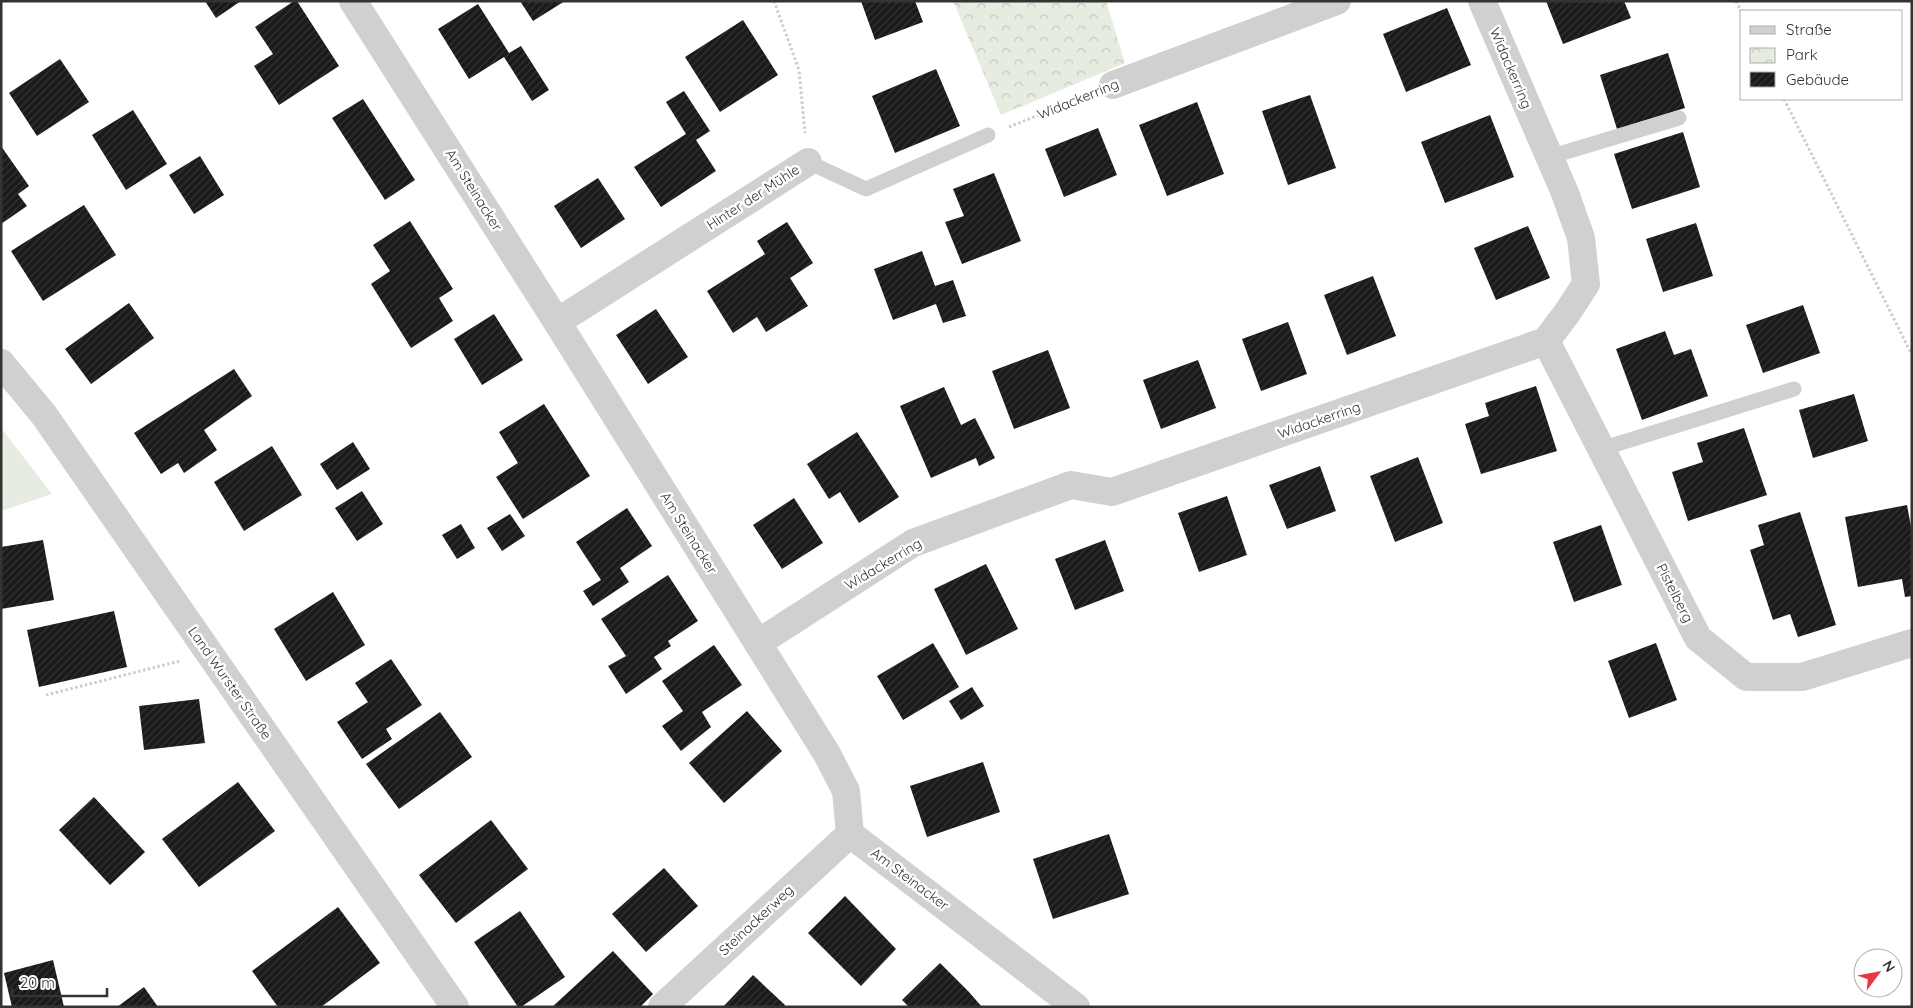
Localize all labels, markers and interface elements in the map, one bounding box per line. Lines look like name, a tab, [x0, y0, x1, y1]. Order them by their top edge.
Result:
legend	[1740, 10, 1903, 100]
text: Straße	[1786, 20, 1832, 39]
street label: Widackerring	[1486, 25, 1536, 111]
text: Park	[1786, 45, 1818, 64]
text: Gebäude	[1786, 70, 1849, 89]
street label: Widackerring	[1035, 74, 1121, 124]
street label: Am Steinacker	[442, 146, 507, 235]
street label: Hinter der Mühle	[703, 160, 803, 234]
street label: Widackerring	[1275, 397, 1363, 443]
street label: Am Steinacker	[657, 489, 722, 578]
street label: Widackerring	[841, 534, 925, 594]
street label: Pistelberg	[1652, 560, 1698, 626]
street label: Land Wurster Straße	[184, 623, 276, 743]
street label: Am Steinacker	[867, 844, 953, 915]
street label: Steinackerweg	[715, 881, 797, 959]
north arrow	[1853, 948, 1903, 998]
text: N	[1879, 957, 1899, 975]
scale bar	[12, 966, 108, 998]
text: 20 m	[20, 973, 55, 992]

